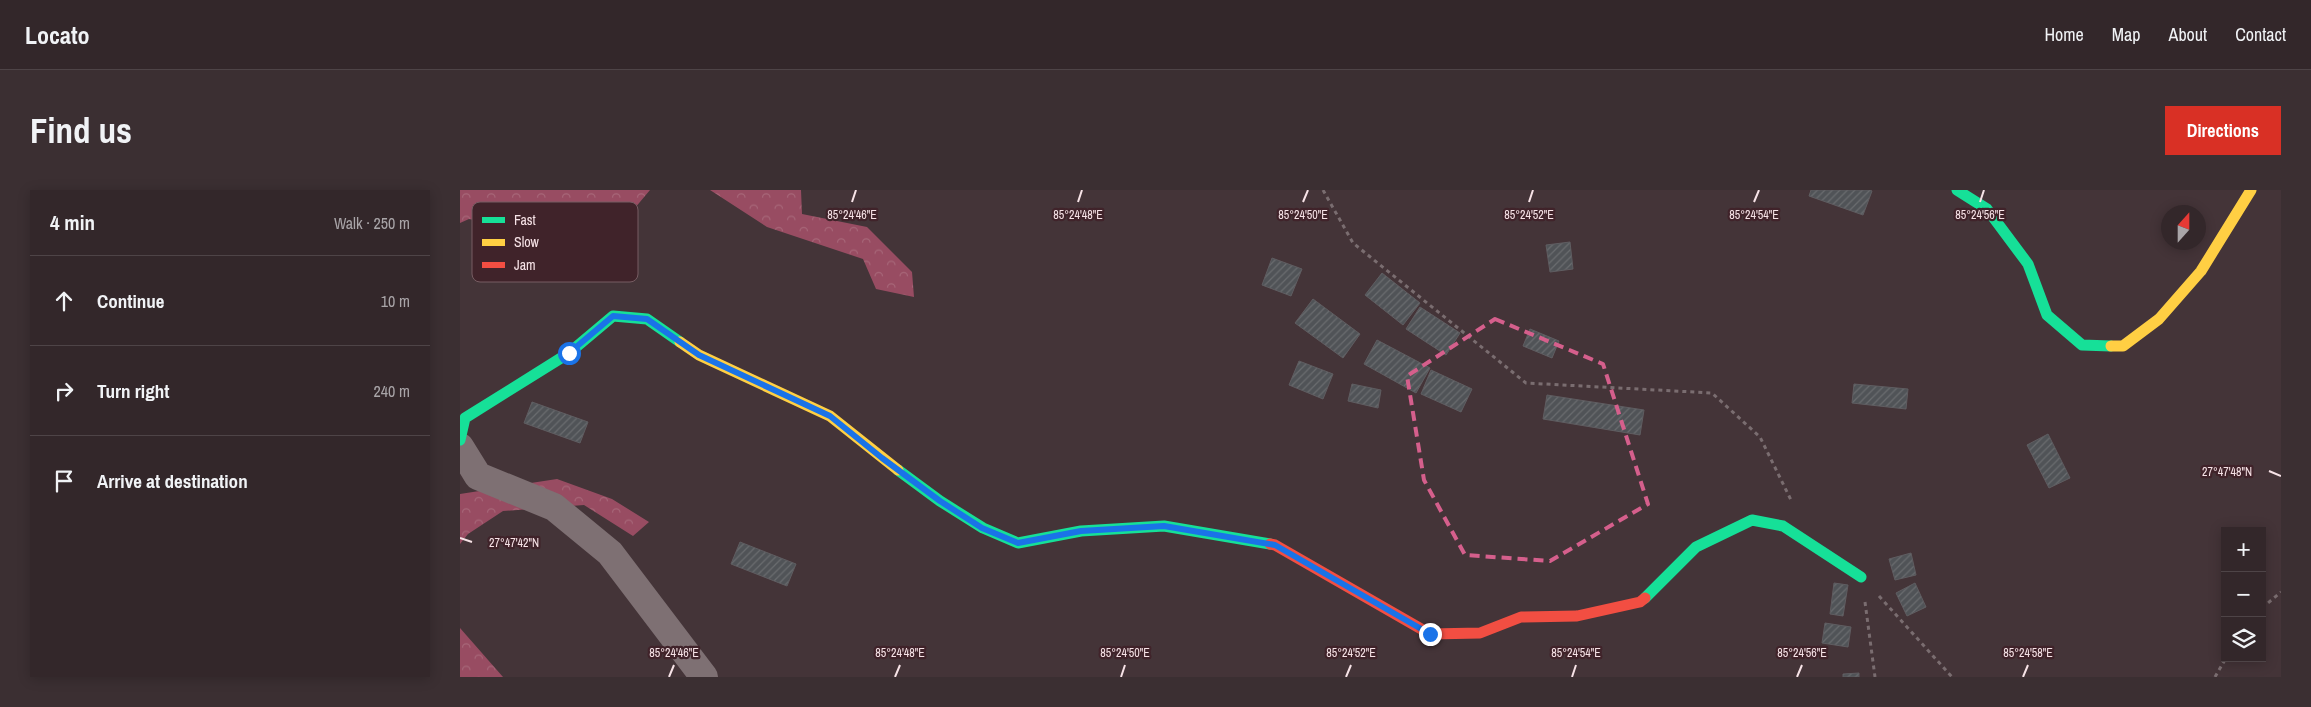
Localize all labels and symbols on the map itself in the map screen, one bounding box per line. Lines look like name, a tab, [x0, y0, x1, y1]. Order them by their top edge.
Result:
legend	[472, 202, 638, 282]
north arrow	[2161, 205, 2206, 250]
text: 85°24'46"E	[827, 207, 877, 223]
text: 85°24'48"E	[1053, 207, 1103, 223]
text: 85°24'50"E	[1278, 207, 1328, 223]
text: 85°24'52"E	[1504, 207, 1554, 223]
text: 85°24'54"E	[1729, 207, 1779, 223]
text: 85°24'56"E	[1955, 207, 2005, 223]
text: Fast	[514, 211, 536, 229]
text: Slow	[514, 233, 540, 251]
text: Jam	[514, 256, 536, 274]
route start	[558, 342, 581, 365]
text: 27°47'48"N	[2202, 464, 2252, 480]
text: 27°47'42"N	[489, 535, 539, 551]
route end	[1419, 623, 1442, 646]
text: 85°24'46"E	[649, 645, 699, 661]
text: 85°24'48"E	[875, 645, 925, 661]
text: 85°24'50"E	[1100, 645, 1150, 661]
text: 85°24'52"E	[1326, 645, 1376, 661]
text: 85°24'54"E	[1551, 645, 1601, 661]
text: 85°24'56"E	[1777, 645, 1827, 661]
text: 85°24'58"E	[2003, 645, 2053, 661]

